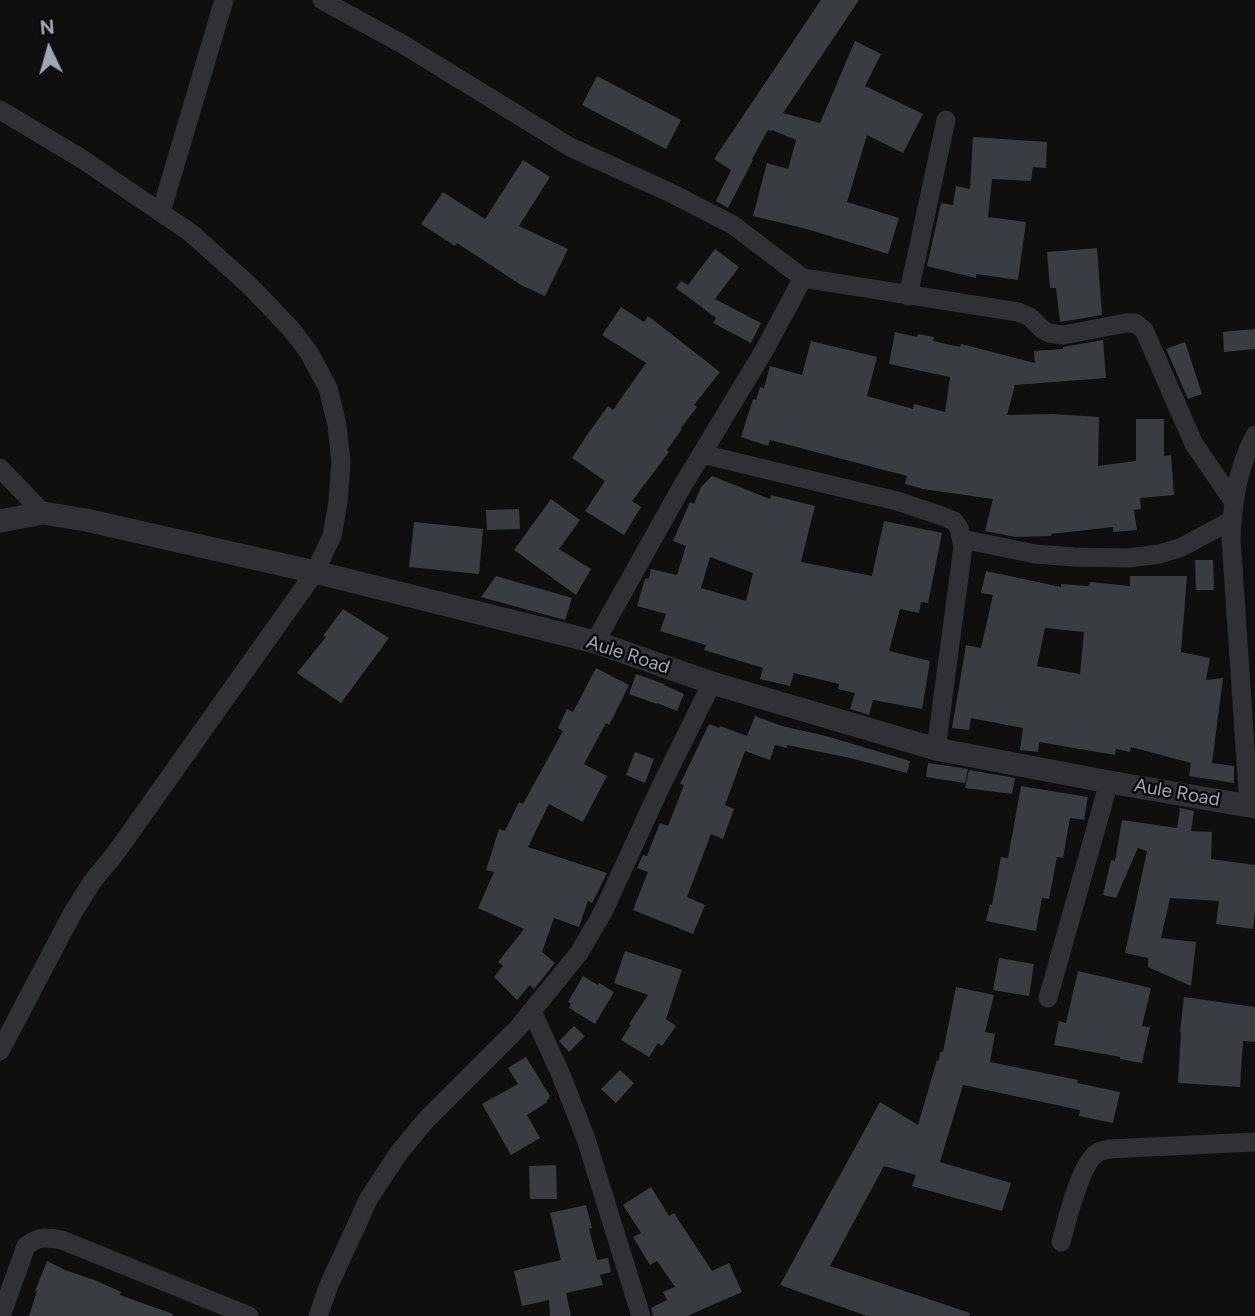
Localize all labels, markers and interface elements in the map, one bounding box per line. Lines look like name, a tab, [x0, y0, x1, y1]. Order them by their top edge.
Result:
north arrow	[14, 14, 84, 84]
text: N	[39, 15, 55, 40]
street label: Aule Road	[583, 631, 673, 679]
street label: Aule Road	[1132, 774, 1222, 812]

